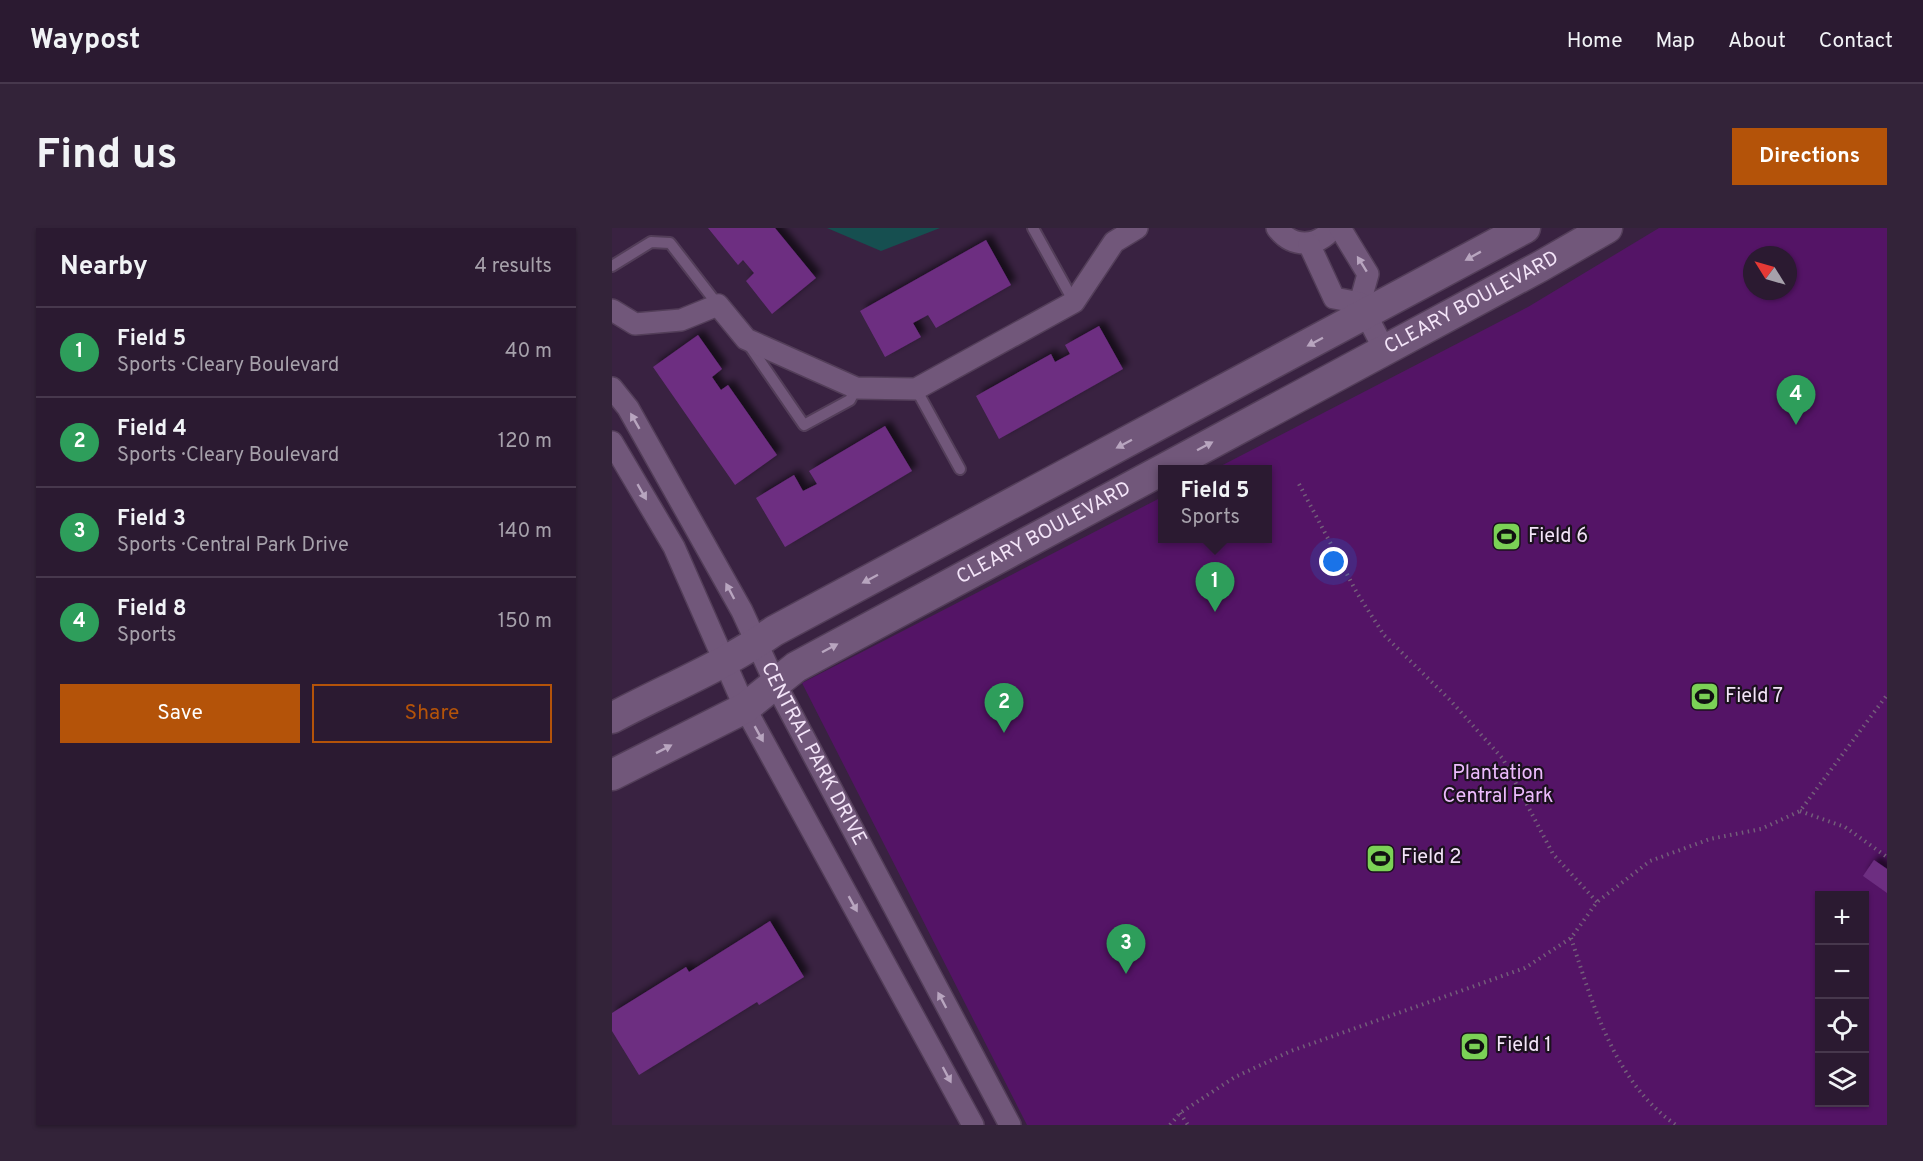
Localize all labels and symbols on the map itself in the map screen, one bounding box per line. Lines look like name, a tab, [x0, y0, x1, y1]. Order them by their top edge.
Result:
street label: CLEARY BOULEVARD	[1380, 245, 1564, 361]
north arrow	[1743, 246, 1797, 300]
one-way arrow	[1465, 251, 1482, 261]
one-way arrow	[1356, 256, 1367, 272]
one-way arrow	[1306, 337, 1323, 347]
pin: 4	[1776, 376, 1816, 425]
one-way arrow	[630, 412, 640, 429]
one-way arrow	[1116, 439, 1133, 449]
one-way arrow	[1197, 441, 1214, 451]
street label: CLEARY BOULEVARD	[952, 476, 1136, 591]
one-way arrow	[636, 484, 647, 500]
sports icon: Field 6	[1491, 521, 1523, 553]
place label: Field 6	[1528, 524, 1588, 550]
your location	[1319, 547, 1348, 576]
pin: 1	[1196, 562, 1234, 612]
one-way arrow	[861, 574, 878, 584]
one-way arrow	[725, 582, 735, 599]
one-way arrow	[822, 643, 839, 653]
street label: CENTRAL PARK DRIVE	[754, 658, 872, 850]
sports icon: Field 7	[1688, 681, 1720, 713]
pin: 2	[984, 684, 1024, 733]
place label: Field 7	[1725, 684, 1783, 710]
one-way arrow	[754, 725, 764, 742]
one-way arrow	[656, 744, 673, 753]
park label: Plantation Central Park	[1443, 761, 1553, 810]
sports icon: Field 2	[1364, 842, 1396, 874]
place label: Field 2	[1401, 845, 1462, 871]
one-way arrow	[848, 896, 859, 912]
pin: 3	[1106, 924, 1146, 974]
one-way arrow	[937, 991, 947, 1008]
sports icon: Field 1	[1459, 1030, 1491, 1062]
place label: Field 1	[1496, 1033, 1552, 1059]
one-way arrow	[942, 1067, 952, 1084]

